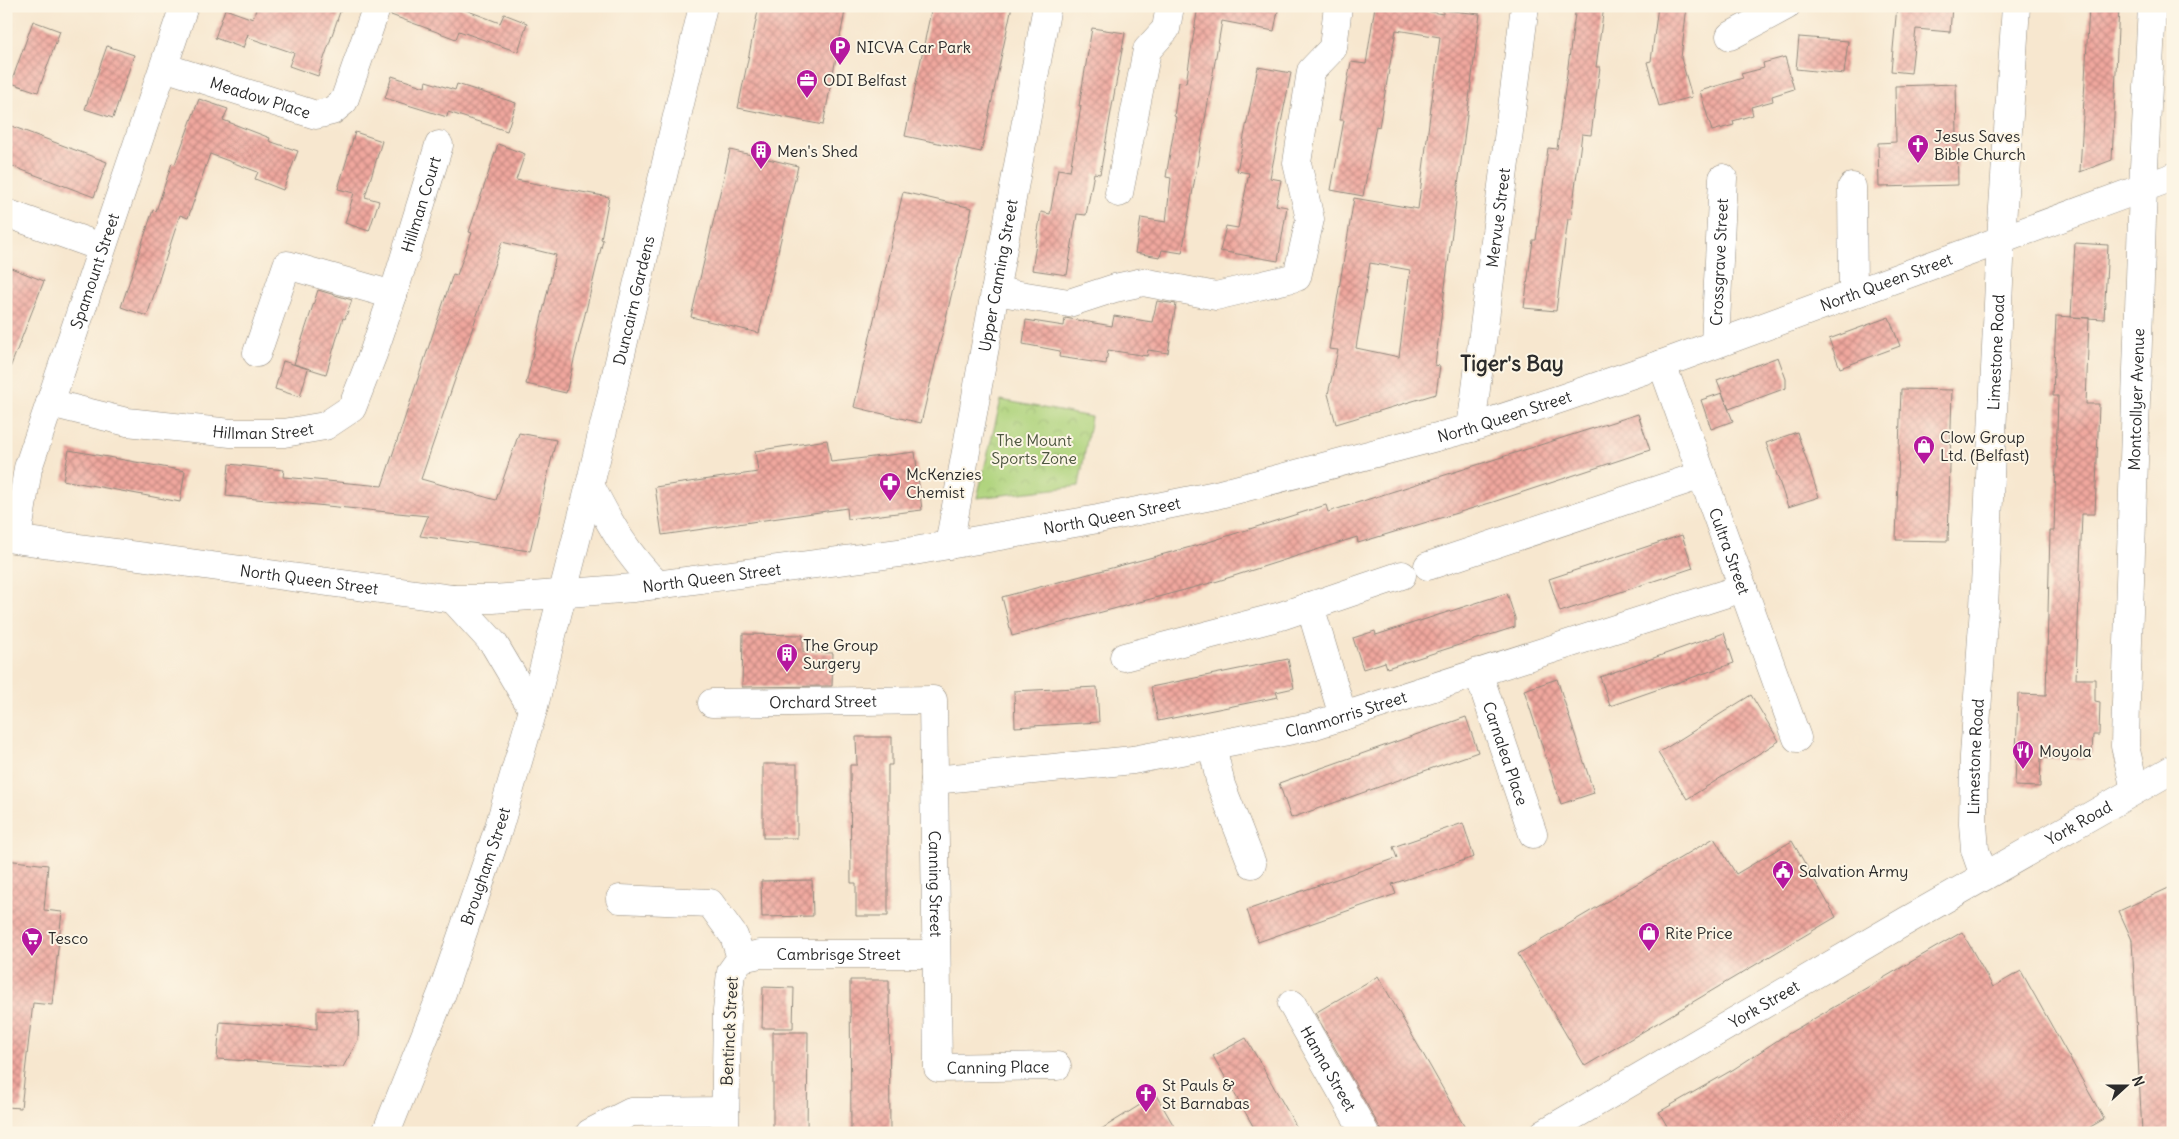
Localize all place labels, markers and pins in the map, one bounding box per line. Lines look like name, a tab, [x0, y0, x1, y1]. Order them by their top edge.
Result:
parking icon: NICVA Car Park	[828, 35, 852, 66]
place label: NICVA Car Park	[856, 37, 971, 57]
office icon: ODI Belfast	[795, 68, 819, 99]
place label: ODI Belfast	[823, 70, 907, 90]
place label: Jesus Saves Bible Church	[1934, 126, 2026, 164]
church icon: Jesus Saves Bible Church	[1906, 133, 1930, 164]
building icon: Men's Shed	[749, 139, 773, 170]
place label: Men's Shed	[777, 141, 858, 161]
place label: Clow Group Ltd. (Belfast)	[1940, 427, 2029, 465]
shop icon: Clow Group Ltd. (Belfast)	[1912, 434, 1936, 465]
place label: McKenzies Chemist	[906, 464, 982, 502]
pharmacy icon: McKenzies Chemist	[878, 471, 902, 502]
place label: The Group Surgery	[803, 635, 878, 673]
building icon: The Group Surgery	[775, 642, 799, 673]
restaurant icon: Moyola	[2011, 739, 2035, 770]
place label: Moyola	[2039, 741, 2092, 761]
public building icon: Salvation Army	[1771, 859, 1795, 890]
place label: Salvation Army	[1799, 861, 1908, 881]
shop icon: Rite Price	[1637, 921, 1661, 952]
place label: Rite Price	[1665, 923, 1733, 943]
supermarket icon: Tesco	[20, 926, 44, 957]
place label: Tesco	[48, 928, 88, 948]
place label: St Pauls & St Barnabas	[1162, 1075, 1250, 1113]
church icon: St Pauls & St Barnabas	[1134, 1082, 1158, 1113]

